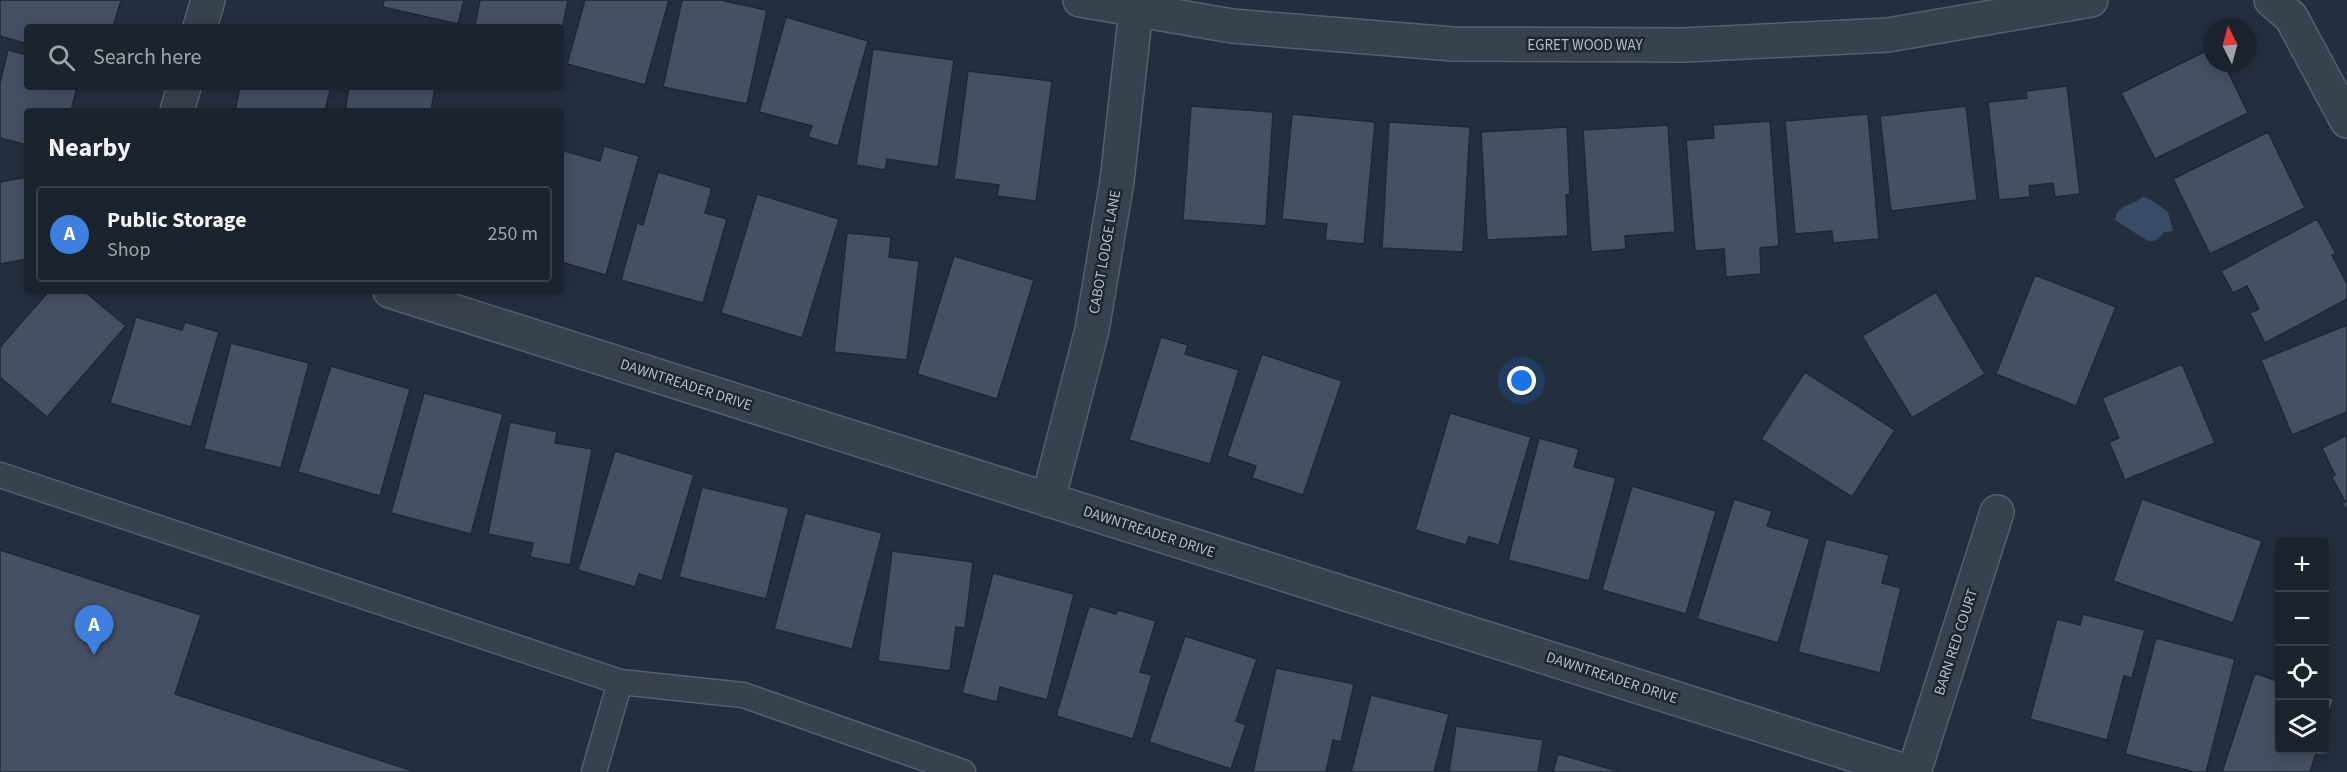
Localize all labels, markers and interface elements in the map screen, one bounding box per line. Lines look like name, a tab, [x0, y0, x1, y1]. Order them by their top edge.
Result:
north arrow	[2203, 18, 2257, 72]
search box	[24, 24, 564, 90]
street label: EGRET WOOD WAY	[1527, 35, 1644, 56]
icon: search	[45, 41, 78, 74]
text: Search here	[93, 41, 201, 73]
text: Nearby	[48, 129, 131, 166]
street label: CABOT LODGE LANE	[1084, 188, 1126, 316]
text: Public Storage	[107, 204, 247, 236]
text: A	[64, 220, 75, 248]
text: 250 m	[488, 220, 538, 248]
text: Shop	[107, 236, 151, 264]
street label: DAWNTREADER DRIVE	[617, 354, 755, 416]
your location	[1507, 366, 1536, 395]
street label: DAWNTREADER DRIVE	[1080, 501, 1218, 563]
map controls	[2275, 538, 2329, 754]
button: +	[2275, 538, 2329, 592]
street label: BARN RED COURT	[1929, 586, 1983, 698]
button: −	[2275, 592, 2329, 646]
pin: A	[74, 606, 113, 655]
button: locate	[2275, 646, 2329, 700]
street label: DAWNTREADER DRIVE	[1543, 647, 1681, 709]
button: layers	[2275, 700, 2329, 754]

